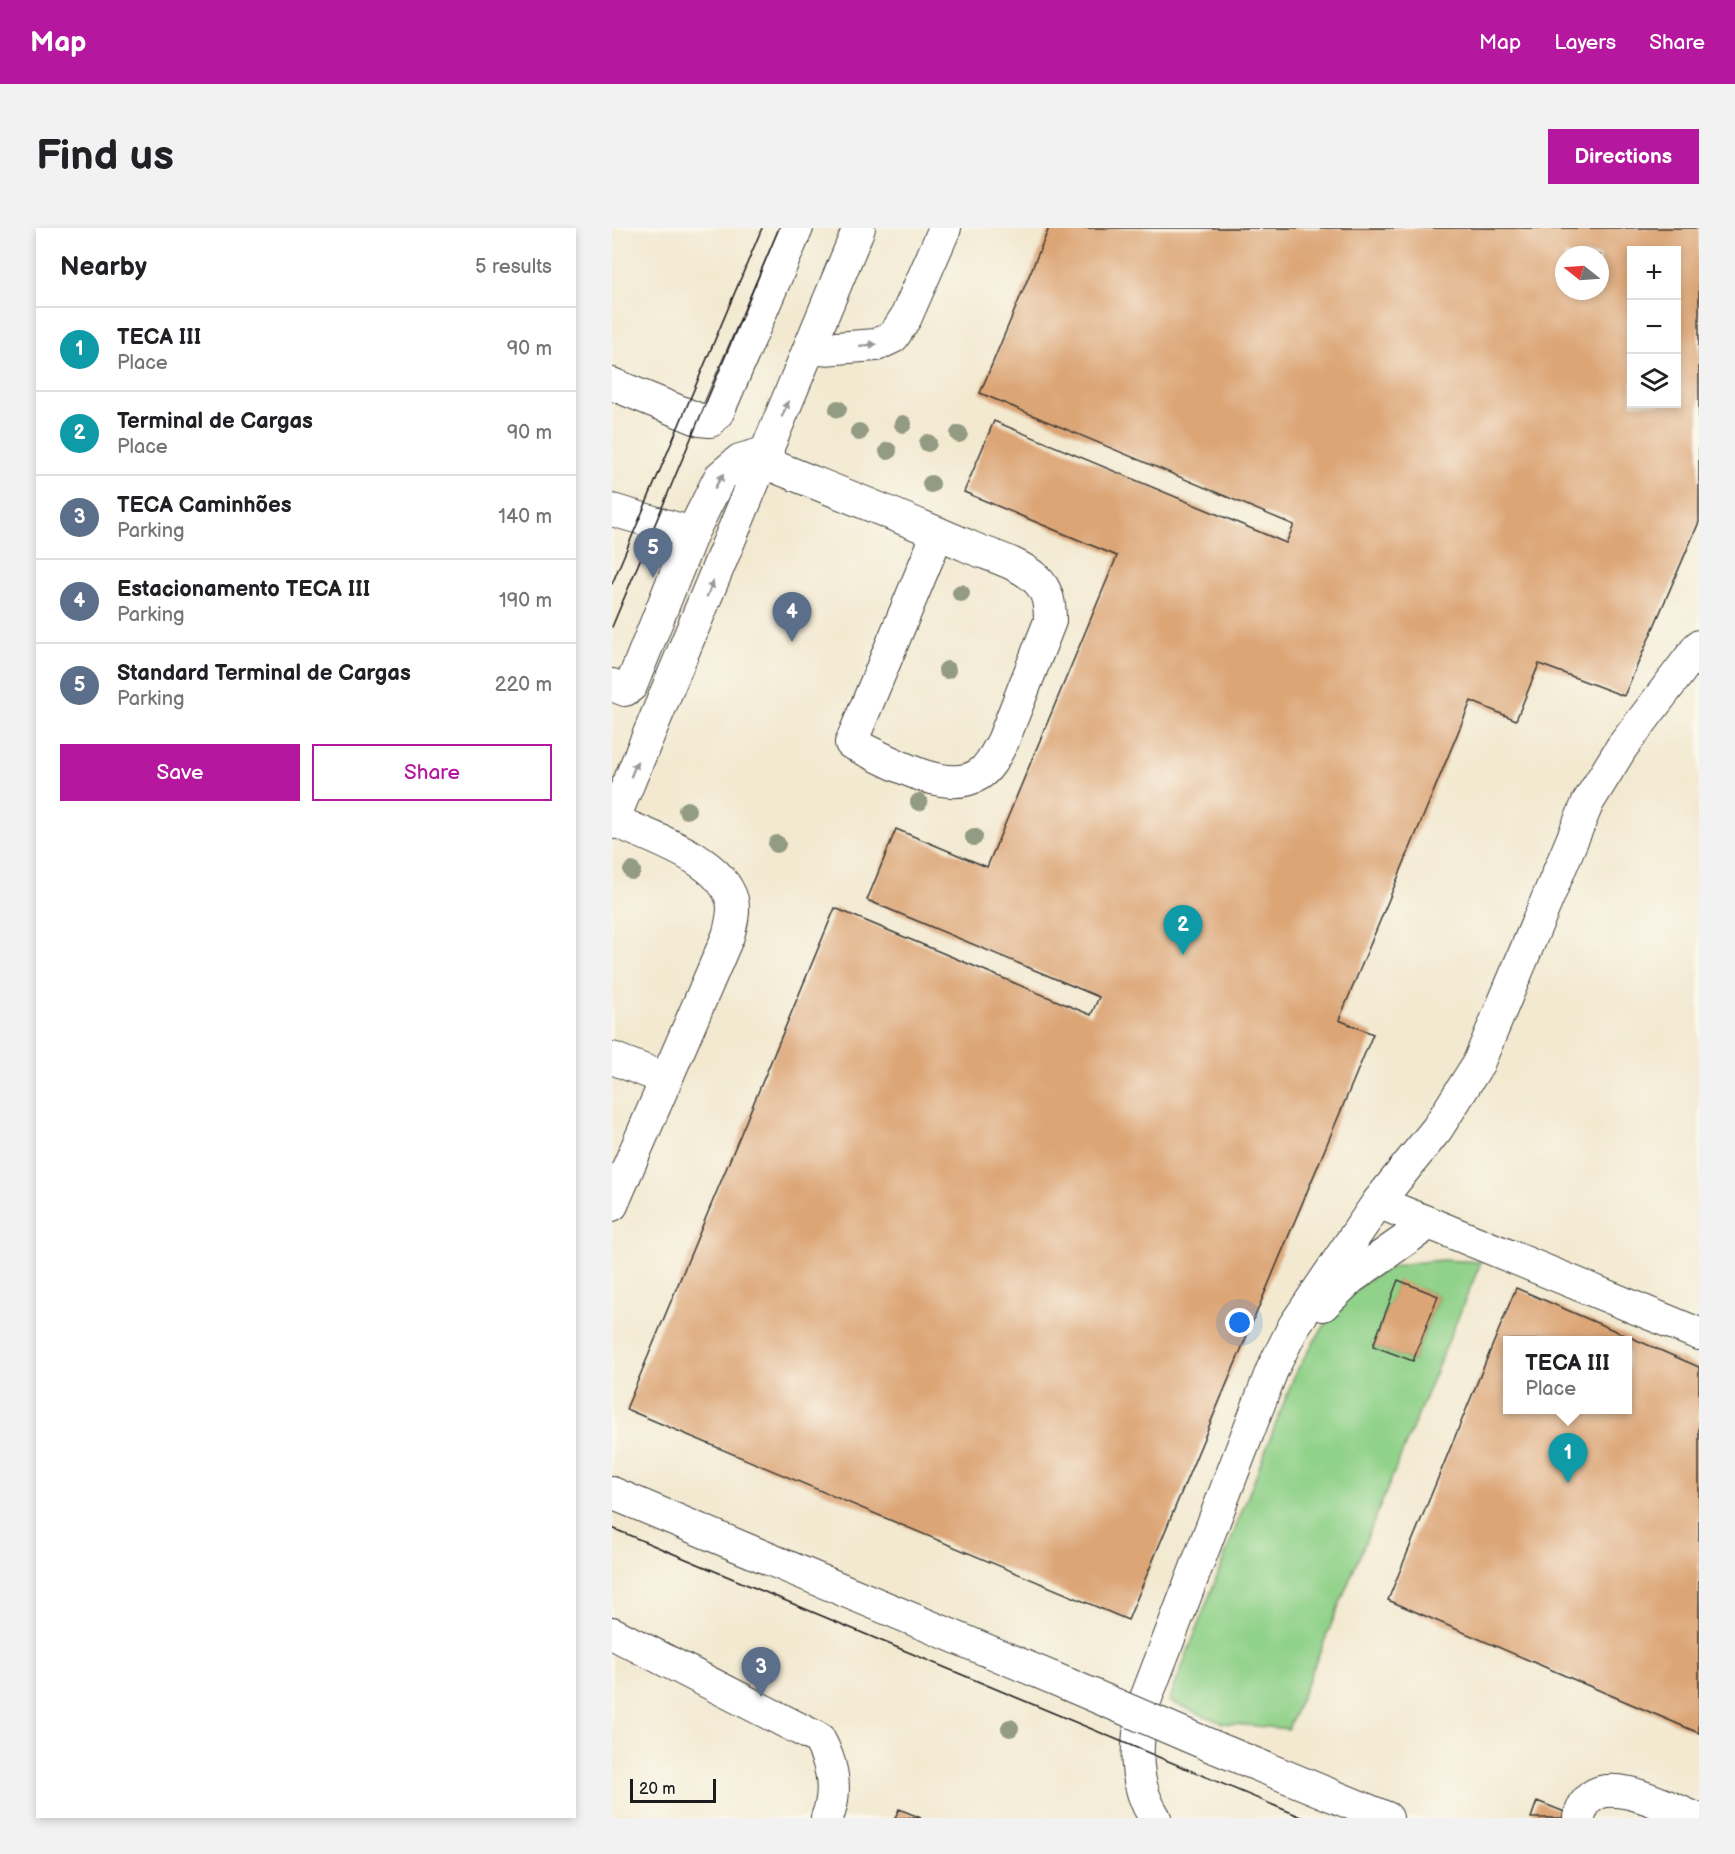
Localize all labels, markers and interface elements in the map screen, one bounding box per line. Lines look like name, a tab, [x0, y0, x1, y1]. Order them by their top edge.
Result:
text: Map	[30, 26, 86, 59]
text: Map	[1479, 30, 1521, 55]
text: Layers	[1554, 30, 1616, 55]
text: Share	[1649, 30, 1705, 55]
button: Directions	[1548, 129, 1699, 184]
text: Find us	[36, 131, 174, 182]
north arrow	[1555, 246, 1609, 300]
map controls	[1627, 246, 1681, 408]
button: +	[1627, 246, 1681, 300]
text: Nearby	[60, 252, 147, 283]
text: 5 results	[475, 255, 552, 279]
button: −	[1627, 300, 1681, 354]
text: TECA III	[117, 324, 201, 351]
text: 1	[75, 337, 84, 361]
text: 90 m	[507, 337, 552, 361]
one-way arrow	[859, 340, 878, 350]
text: Place	[117, 351, 168, 375]
button: layers	[1627, 354, 1681, 408]
one-way arrow	[781, 400, 790, 418]
text: Terminal de Cargas	[117, 408, 313, 435]
text: 2	[74, 421, 85, 445]
text: 90 m	[507, 421, 552, 445]
text: Place	[117, 435, 168, 459]
one-way arrow	[713, 473, 724, 489]
text: TECA Caminhões	[117, 492, 292, 519]
text: 3	[74, 505, 85, 529]
text: 140 m	[498, 505, 552, 529]
text: Parking	[117, 519, 185, 543]
pin: 5	[634, 528, 672, 578]
text: Estacionamento TECA III	[117, 576, 370, 603]
one-way arrow	[706, 580, 715, 598]
text: 4	[74, 589, 85, 613]
text: 190 m	[499, 589, 552, 613]
pin: 4	[772, 592, 812, 642]
text: Parking	[117, 603, 185, 627]
text: Standard Terminal de Cargas	[117, 660, 411, 687]
text: 5	[74, 673, 85, 697]
text: 220 m	[495, 673, 552, 697]
text: Parking	[117, 687, 185, 711]
button: Save	[60, 744, 300, 801]
button: Share	[312, 744, 552, 801]
one-way arrow	[630, 760, 639, 778]
pin: 2	[1164, 906, 1202, 955]
your location	[1225, 1308, 1254, 1337]
popup	[1503, 1336, 1632, 1414]
text: TECA III	[1525, 1350, 1610, 1377]
text: Place	[1525, 1377, 1576, 1401]
pin: 1	[1548, 1434, 1588, 1483]
pin: 3	[742, 1648, 780, 1697]
scale bar	[630, 1776, 716, 1804]
text: 20 m	[639, 1780, 675, 1799]

